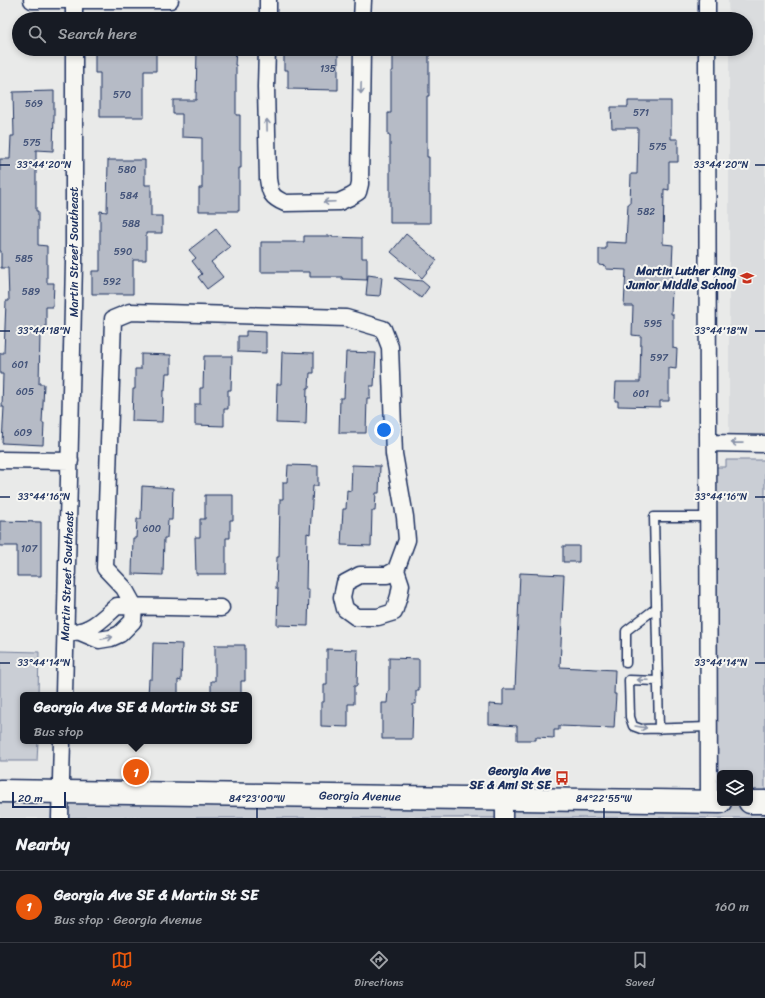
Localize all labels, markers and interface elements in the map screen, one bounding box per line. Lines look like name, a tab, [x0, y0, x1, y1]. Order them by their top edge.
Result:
search box	[12, 12, 753, 56]
text: Search here	[58, 21, 137, 47]
icon: search	[26, 23, 48, 45]
house number: 135	[320, 60, 336, 78]
one-way arrow	[357, 81, 365, 94]
house number: 570	[113, 86, 131, 104]
house number: 569	[25, 95, 43, 113]
house number: 571	[633, 104, 649, 122]
one-way arrow	[263, 119, 271, 132]
house number: 575	[23, 134, 41, 152]
house number: 575	[649, 138, 667, 156]
text: 33°44'20"N	[17, 156, 71, 174]
text: 33°44'20"N	[694, 156, 748, 174]
house number: 580	[118, 161, 136, 179]
street label: Martin Street Southeast	[63, 187, 85, 317]
house number: 584	[120, 187, 138, 205]
one-way arrow	[323, 198, 336, 206]
house number: 582	[637, 203, 655, 221]
house number: 588	[122, 215, 140, 233]
house number: 590	[114, 243, 132, 261]
house number: 585	[15, 250, 33, 268]
place label: Martin Luther King Junior Middle School	[625, 260, 737, 296]
school or university icon: Martin Luther King Junior Middle School	[739, 270, 755, 286]
house number: 592	[103, 273, 121, 291]
house number: 589	[22, 283, 40, 301]
house number: 595	[644, 315, 662, 333]
text: 33°44'18"N	[18, 322, 71, 340]
text: 33°44'18"N	[695, 322, 748, 340]
house number: 597	[650, 349, 669, 367]
house number: 601	[12, 356, 28, 374]
house number: 605	[16, 383, 34, 401]
house number: 601	[633, 385, 649, 403]
your location	[374, 420, 394, 440]
house number: 609	[14, 424, 32, 442]
one-way arrow	[731, 439, 744, 447]
text: 33°44'16"N	[18, 488, 70, 506]
text: 33°44'16"N	[695, 488, 747, 506]
street label: Martin Street Southeast	[54, 510, 80, 642]
house number: 600	[143, 520, 161, 538]
house number: 107	[21, 540, 38, 558]
one-way arrow	[100, 634, 113, 642]
text: 33°44'14"N	[17, 654, 71, 672]
text: 33°44'14"N	[694, 654, 748, 672]
one-way arrow	[637, 676, 650, 684]
popup	[20, 692, 252, 744]
text: Georgia Ave SE & Martin St SE	[34, 694, 238, 720]
text: Bus stop	[34, 720, 83, 743]
one-way arrow	[635, 724, 648, 732]
pin: 1	[123, 757, 149, 787]
place label: Georgia Ave SE & Ami St SE	[468, 760, 552, 796]
bus stop icon: Georgia Ave SE & Ami St SE	[554, 770, 570, 786]
map controls	[717, 770, 753, 806]
button: layers	[717, 770, 753, 806]
street label: Georgia Avenue	[319, 784, 401, 808]
text: 20 m	[18, 789, 43, 808]
scale bar	[12, 790, 66, 809]
text: 84°23'00"W	[229, 790, 285, 808]
text: 84°22'55"W	[576, 790, 632, 808]
text: Nearby	[16, 829, 70, 859]
text: Georgia Ave SE & Martin St SE	[54, 882, 258, 908]
text: 1	[26, 895, 32, 918]
text: 160 m	[714, 895, 749, 918]
text: Bus stop · Georgia Avenue	[54, 908, 202, 931]
tab: Map	[111, 949, 133, 992]
tab: Directions	[354, 949, 404, 992]
tab: Saved	[625, 949, 654, 992]

